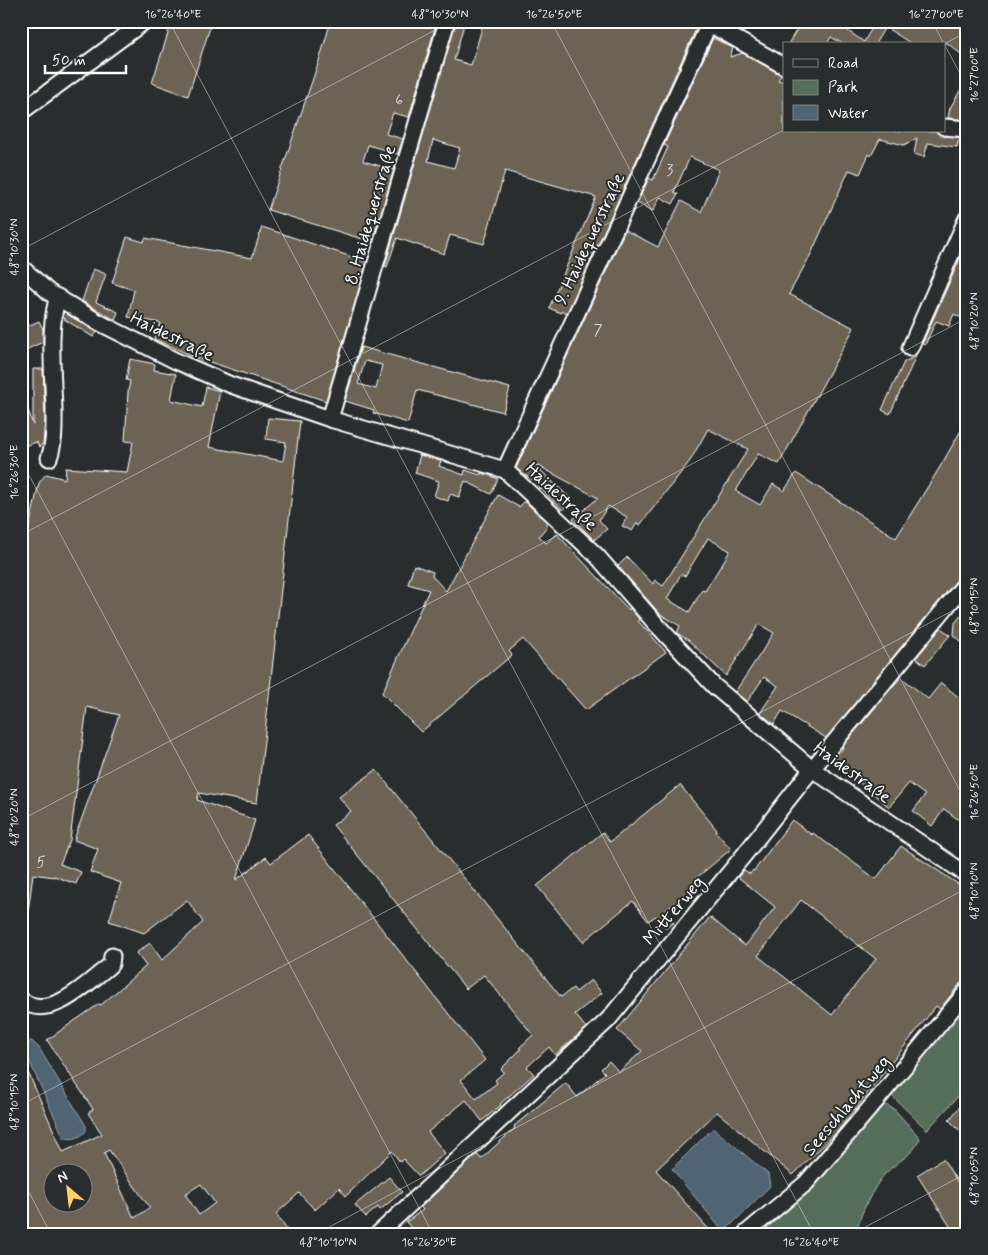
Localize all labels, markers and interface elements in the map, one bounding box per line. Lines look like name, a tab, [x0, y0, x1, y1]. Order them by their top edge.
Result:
text: 16°26'40"E	[145, 7, 201, 23]
text: 48°10'30"N	[411, 7, 469, 23]
text: 16°26'50"E	[526, 7, 582, 23]
text: 16°27'00"E	[908, 7, 964, 23]
scale bar	[45, 42, 126, 74]
legend	[783, 42, 946, 132]
text: 16°27'00"E	[967, 47, 983, 103]
text: 50 m	[52, 51, 86, 71]
text: Road	[828, 54, 858, 74]
text: Park	[828, 78, 858, 98]
house number: 6	[395, 91, 403, 111]
text: Water	[828, 104, 868, 124]
street label: 8. Haidequerstraße	[340, 142, 402, 288]
house number: 3	[667, 161, 674, 181]
street label: 9. Haidequerstraße	[549, 169, 631, 309]
text: 48°10'30"N	[7, 218, 23, 276]
text: 48°10'20"N	[967, 292, 983, 350]
street label: Haidestraße	[126, 306, 218, 368]
house number: 7	[593, 321, 603, 341]
text: 16°26'30"E	[7, 445, 23, 499]
street label: Haidestraße	[520, 457, 602, 537]
text: 48°10'15"N	[967, 578, 983, 634]
street label: Haidestraße	[808, 737, 896, 809]
text: 16°26'50"E	[967, 764, 983, 820]
text: 48°10'20"N	[7, 788, 23, 846]
house number: 5	[36, 853, 46, 873]
text: 48°10'10"N	[967, 863, 983, 919]
street label: Mitterweg	[638, 871, 711, 951]
street label: Seeschlachtweg	[798, 1051, 897, 1162]
text: 48°10'15"N	[7, 1074, 23, 1130]
text: 48°10'05"N	[967, 1147, 983, 1205]
north arrow	[42, 1162, 92, 1212]
text: N	[54, 1167, 71, 1188]
text: 48°10'10"N	[300, 1235, 356, 1251]
text: 16°26'30"E	[402, 1235, 456, 1251]
text: 16°26'40"E	[783, 1235, 839, 1251]

